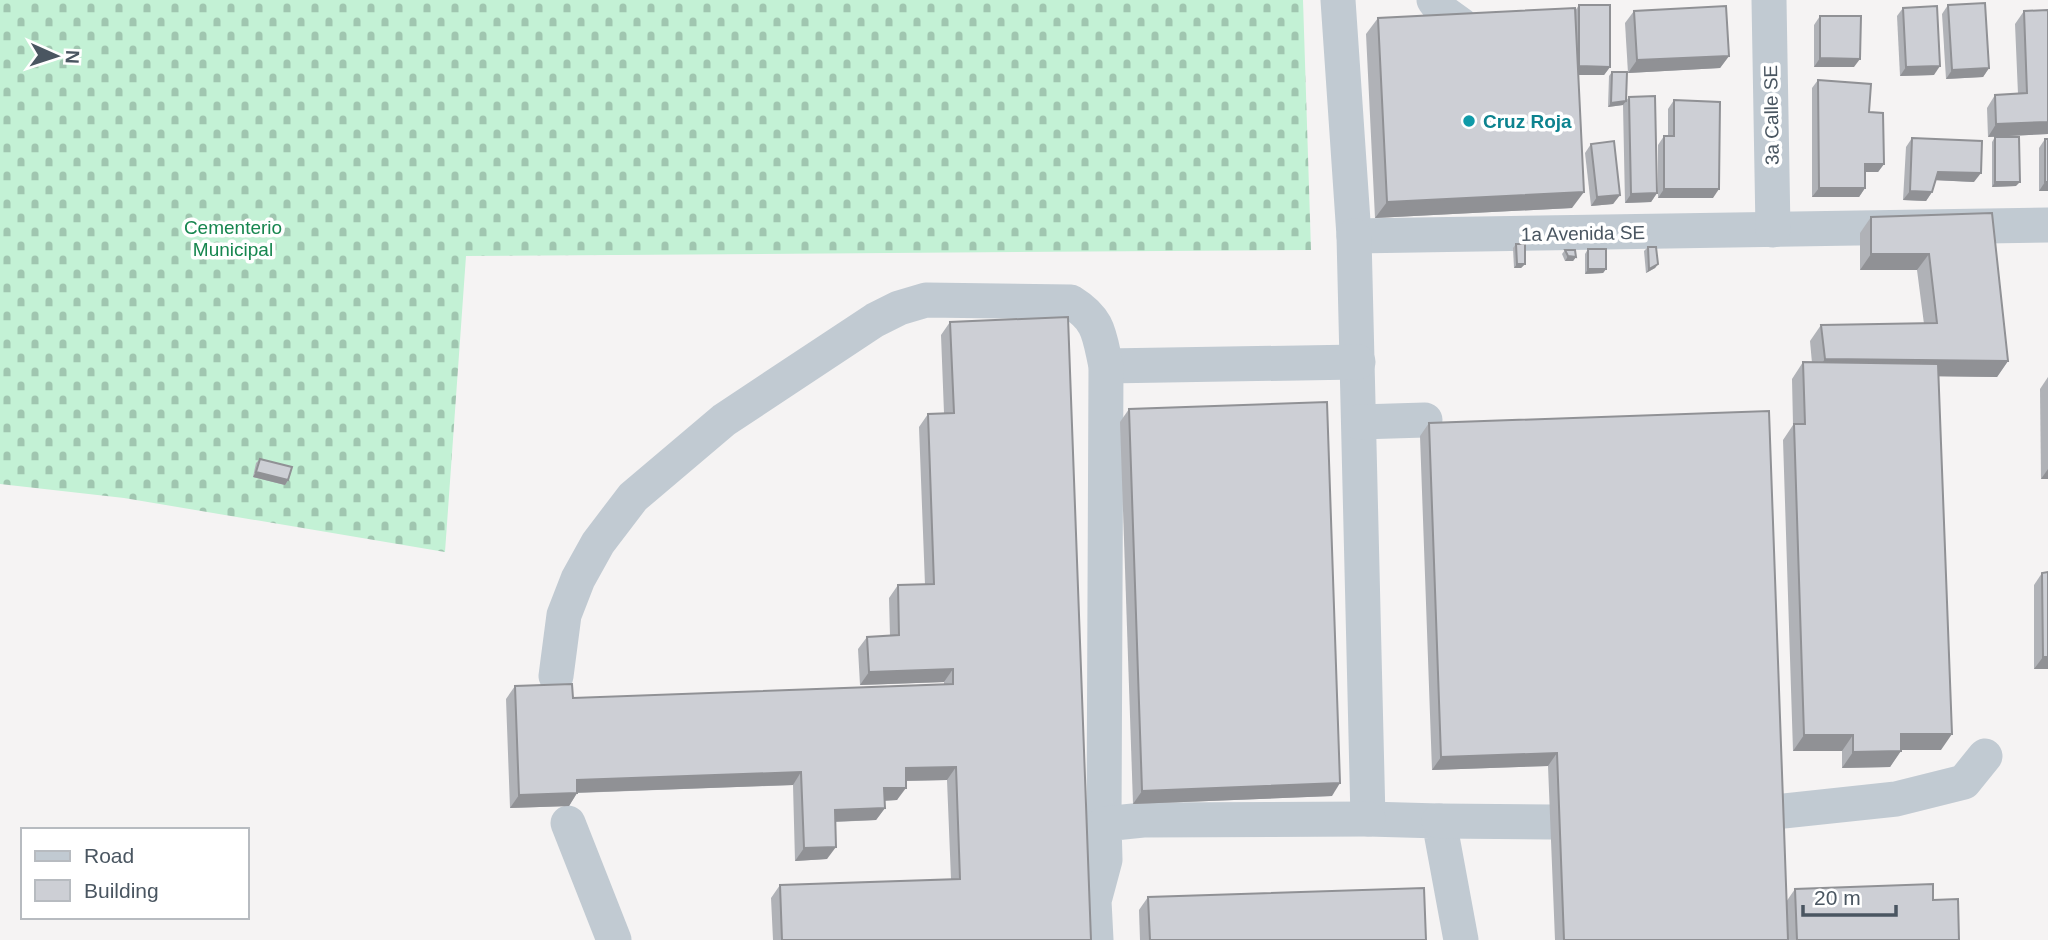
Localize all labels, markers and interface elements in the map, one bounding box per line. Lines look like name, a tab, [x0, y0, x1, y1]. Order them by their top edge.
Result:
north arrow	[21, 21, 91, 91]
text: N	[62, 49, 83, 64]
street label: 3a Calle SE	[1760, 65, 1783, 165]
place label: Cruz Roja	[1483, 111, 1572, 132]
marker: Cruz Roja	[1461, 113, 1477, 129]
park label: Cementerio Municipal	[184, 217, 282, 260]
street label: 1a Avenida SE	[1521, 222, 1645, 245]
legend	[21, 828, 248, 919]
text: Road	[84, 844, 134, 867]
scale bar	[1803, 874, 1896, 918]
text: Building	[84, 879, 159, 902]
text: 20 m	[1814, 886, 1861, 909]

